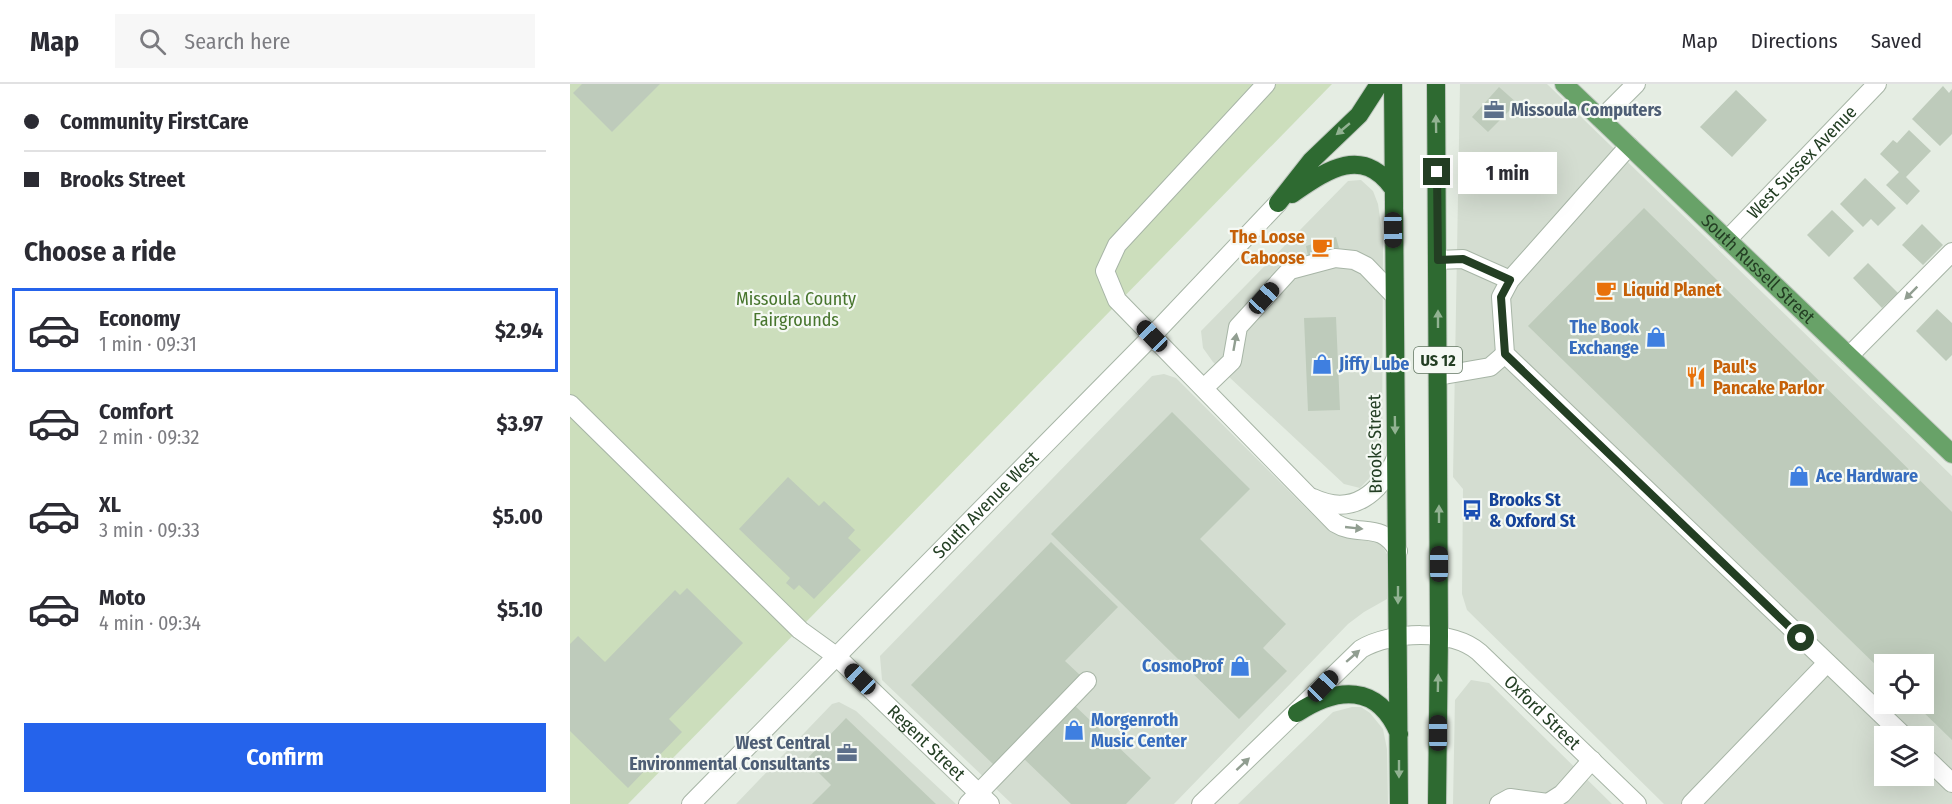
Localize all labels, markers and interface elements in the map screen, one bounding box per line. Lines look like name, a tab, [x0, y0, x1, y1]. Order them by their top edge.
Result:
search box	[115, 14, 535, 68]
text: Map	[30, 25, 79, 58]
icon: search	[136, 25, 169, 58]
text: Search here	[184, 28, 290, 55]
text: Map	[1681, 28, 1718, 54]
text: Directions	[1751, 28, 1838, 54]
text: Saved	[1871, 28, 1922, 54]
office icon: Missoula Computers	[1482, 98, 1506, 122]
place label: Missoula Computers	[1511, 99, 1662, 121]
street label: West Sussex Avenue	[1742, 101, 1861, 223]
text: Community FirstCare	[60, 108, 249, 135]
one-way arrow	[1431, 115, 1441, 134]
one-way arrow	[1336, 122, 1351, 135]
callout: 1 min	[1458, 151, 1557, 193]
route end	[1423, 158, 1450, 185]
text: 1 min	[1486, 161, 1529, 185]
text: Brooks Street	[60, 166, 185, 193]
street label: South Russell Street	[1696, 210, 1819, 328]
car	[1384, 212, 1402, 248]
place label: The Loose Caboose	[1230, 226, 1305, 269]
cafe icon: The Loose Caboose	[1310, 235, 1334, 259]
text: Choose a ride	[24, 236, 176, 268]
cafe icon: Liquid Planet	[1594, 278, 1618, 302]
car	[1245, 279, 1283, 317]
place label: Liquid Planet	[1623, 279, 1722, 301]
one-way arrow	[1904, 286, 1918, 301]
park label: Missoula County Fairgrounds	[736, 288, 856, 331]
icon: car	[27, 303, 81, 357]
text: Economy	[99, 305, 180, 332]
one-way arrow	[1433, 310, 1443, 329]
place label: The Book Exchange	[1569, 316, 1640, 359]
text: $2.94	[495, 317, 543, 344]
car	[1133, 317, 1171, 355]
shop icon: The Book Exchange	[1644, 325, 1668, 349]
text: 1 min · 09:31	[99, 332, 197, 356]
one-way arrow	[1231, 332, 1240, 351]
road number: US 12	[1414, 347, 1462, 373]
shop icon: Jiffy Lube	[1310, 352, 1334, 376]
place label: Jiffy Lube	[1338, 353, 1409, 375]
place label: Paul's Pancake Parlor	[1713, 356, 1825, 399]
restaurant icon: Paul's Pancake Parlor	[1684, 365, 1708, 389]
street label: Brooks Street	[1363, 394, 1387, 494]
icon: car	[27, 396, 81, 450]
text: Comfort	[99, 398, 173, 425]
text: $3.97	[497, 410, 543, 437]
one-way arrow	[1391, 416, 1400, 435]
text: 2 min · 09:32	[99, 425, 199, 449]
street label: South Avenue West	[928, 447, 1043, 563]
shop icon: Ace Hardware	[1787, 464, 1811, 488]
place label: Ace Hardware	[1815, 465, 1918, 487]
icon: car	[27, 489, 81, 543]
place label: Brooks St & Oxford St	[1489, 489, 1576, 532]
text: XL	[99, 491, 121, 518]
bus stop icon: Brooks St & Oxford St	[1460, 498, 1484, 522]
text: $5.00	[492, 503, 543, 530]
one-way arrow	[1434, 505, 1444, 524]
text: 3 min · 09:33	[99, 518, 200, 542]
one-way arrow	[1345, 523, 1364, 533]
car	[1430, 546, 1448, 582]
icon: car	[27, 582, 81, 636]
text: Moto	[99, 584, 146, 611]
one-way arrow	[1393, 585, 1402, 604]
text: $5.10	[497, 596, 543, 623]
text: 4 min · 09:34	[99, 611, 201, 635]
route start	[1787, 624, 1814, 651]
one-way arrow	[1345, 650, 1360, 663]
shop icon: CosmoProf	[1228, 654, 1252, 678]
map controls	[1874, 654, 1934, 786]
button: locate	[1874, 654, 1934, 714]
place label: CosmoProf	[1142, 655, 1225, 677]
car	[841, 660, 879, 698]
car	[1304, 667, 1342, 705]
street label: Oxford Street	[1499, 671, 1585, 755]
one-way arrow	[1433, 673, 1443, 692]
street label: Regent Street	[883, 700, 970, 785]
place label: Morgenroth Music Center	[1091, 709, 1187, 752]
car	[1429, 715, 1447, 751]
shop icon: Morgenroth Music Center	[1062, 718, 1086, 742]
button: Confirm	[24, 723, 546, 792]
button: layers	[1874, 726, 1934, 786]
place label: West Central Environmental Consultants	[629, 732, 830, 775]
office icon: West Central Environmental Consultants	[835, 741, 859, 765]
one-way arrow	[1236, 757, 1250, 771]
one-way arrow	[1394, 759, 1404, 778]

